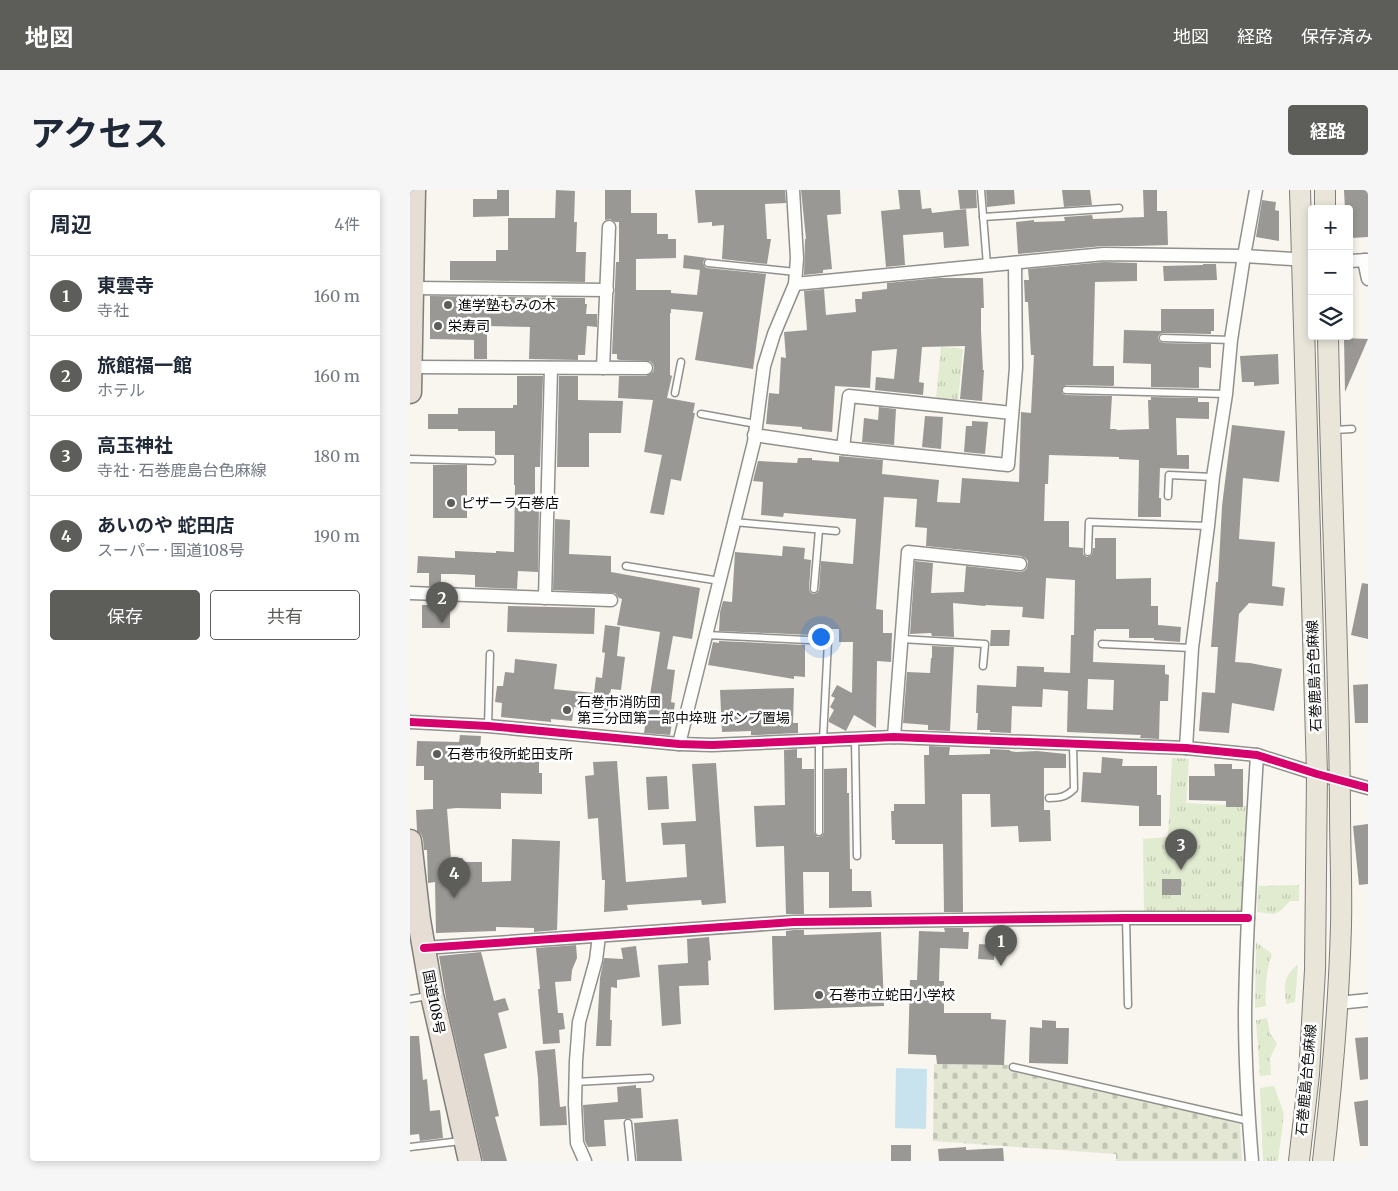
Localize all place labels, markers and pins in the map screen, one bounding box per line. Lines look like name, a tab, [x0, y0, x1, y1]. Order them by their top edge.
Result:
place label: 進学塾もみの木	[458, 296, 556, 314]
marker: 進学塾もみの木	[442, 299, 454, 311]
place label: 栄寿司	[448, 317, 490, 335]
marker: 栄寿司	[432, 320, 444, 332]
place label: ピザーラ石巻店	[461, 494, 559, 512]
marker: ピザーラ石巻店	[445, 497, 457, 509]
pin: 2	[426, 582, 458, 623]
place label: 石巻市消防団 第三分団第一部中埣班 ポンプ置場	[577, 693, 790, 727]
marker: 石巻市消防団 第三分団第一部中埣班 ポンプ置場	[561, 704, 573, 716]
place label: 石巻市役所蛇田支所	[447, 745, 573, 763]
marker: 石巻市役所蛇田支所	[431, 748, 443, 760]
pin: 3	[1165, 829, 1197, 870]
pin: 4	[438, 857, 470, 898]
pin: 1	[985, 925, 1017, 966]
place label: 石巻市立蛇田小学校	[829, 986, 955, 1004]
marker: 石巻市立蛇田小学校	[813, 989, 825, 1001]

